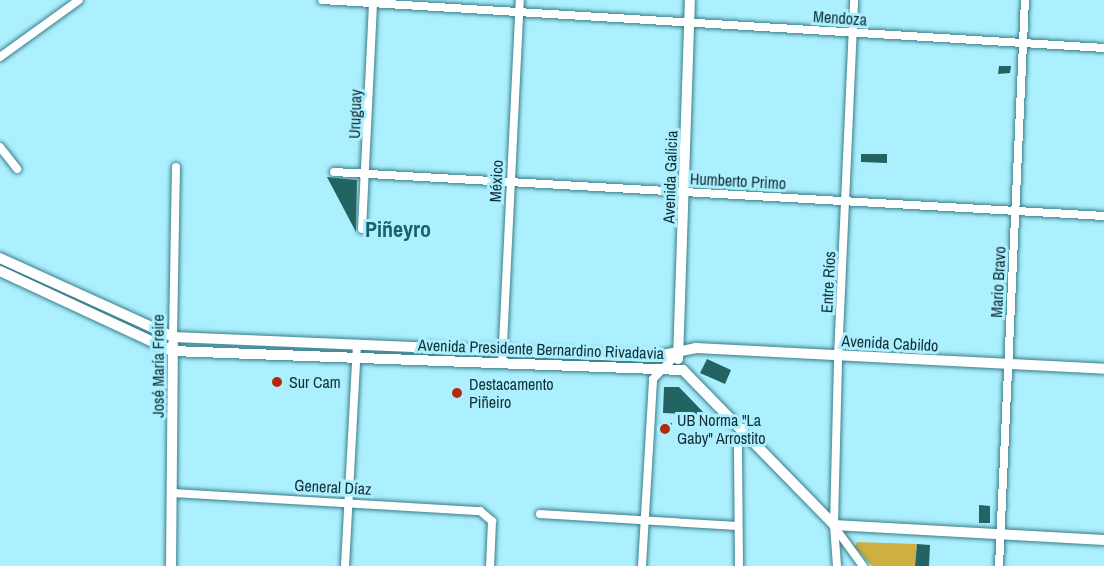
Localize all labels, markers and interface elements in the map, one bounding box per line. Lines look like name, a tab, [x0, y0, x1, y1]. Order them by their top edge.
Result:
street label: Mendoza	[812, 7, 868, 29]
street label: Uruguay	[345, 89, 365, 139]
street label: Avenida Galicia	[659, 130, 681, 224]
street label: México	[485, 159, 507, 203]
street label: Humberto Primo	[689, 169, 787, 193]
district label: Piñeyro	[365, 217, 431, 243]
street label: Mario Bravo	[987, 246, 1009, 318]
street label: Entre Ríos	[817, 251, 839, 313]
street label: José María Freire	[148, 314, 168, 418]
street label: Avenida Cabildo	[841, 331, 939, 355]
street label: Avenida Presidente Bernardino Rivadavia	[418, 335, 664, 363]
place label: Sur Cam	[289, 372, 341, 392]
place label: Destacamento Piñeiro	[469, 374, 554, 412]
marker: Sur Cam	[270, 375, 284, 389]
marker: Destacamento Piñeiro	[450, 386, 464, 400]
place label: UB Norma "La Gaby" Arrostito	[677, 410, 766, 448]
marker: UB Norma "La Gaby" Arrostito	[658, 422, 672, 436]
street label: General Díaz	[294, 475, 372, 499]

